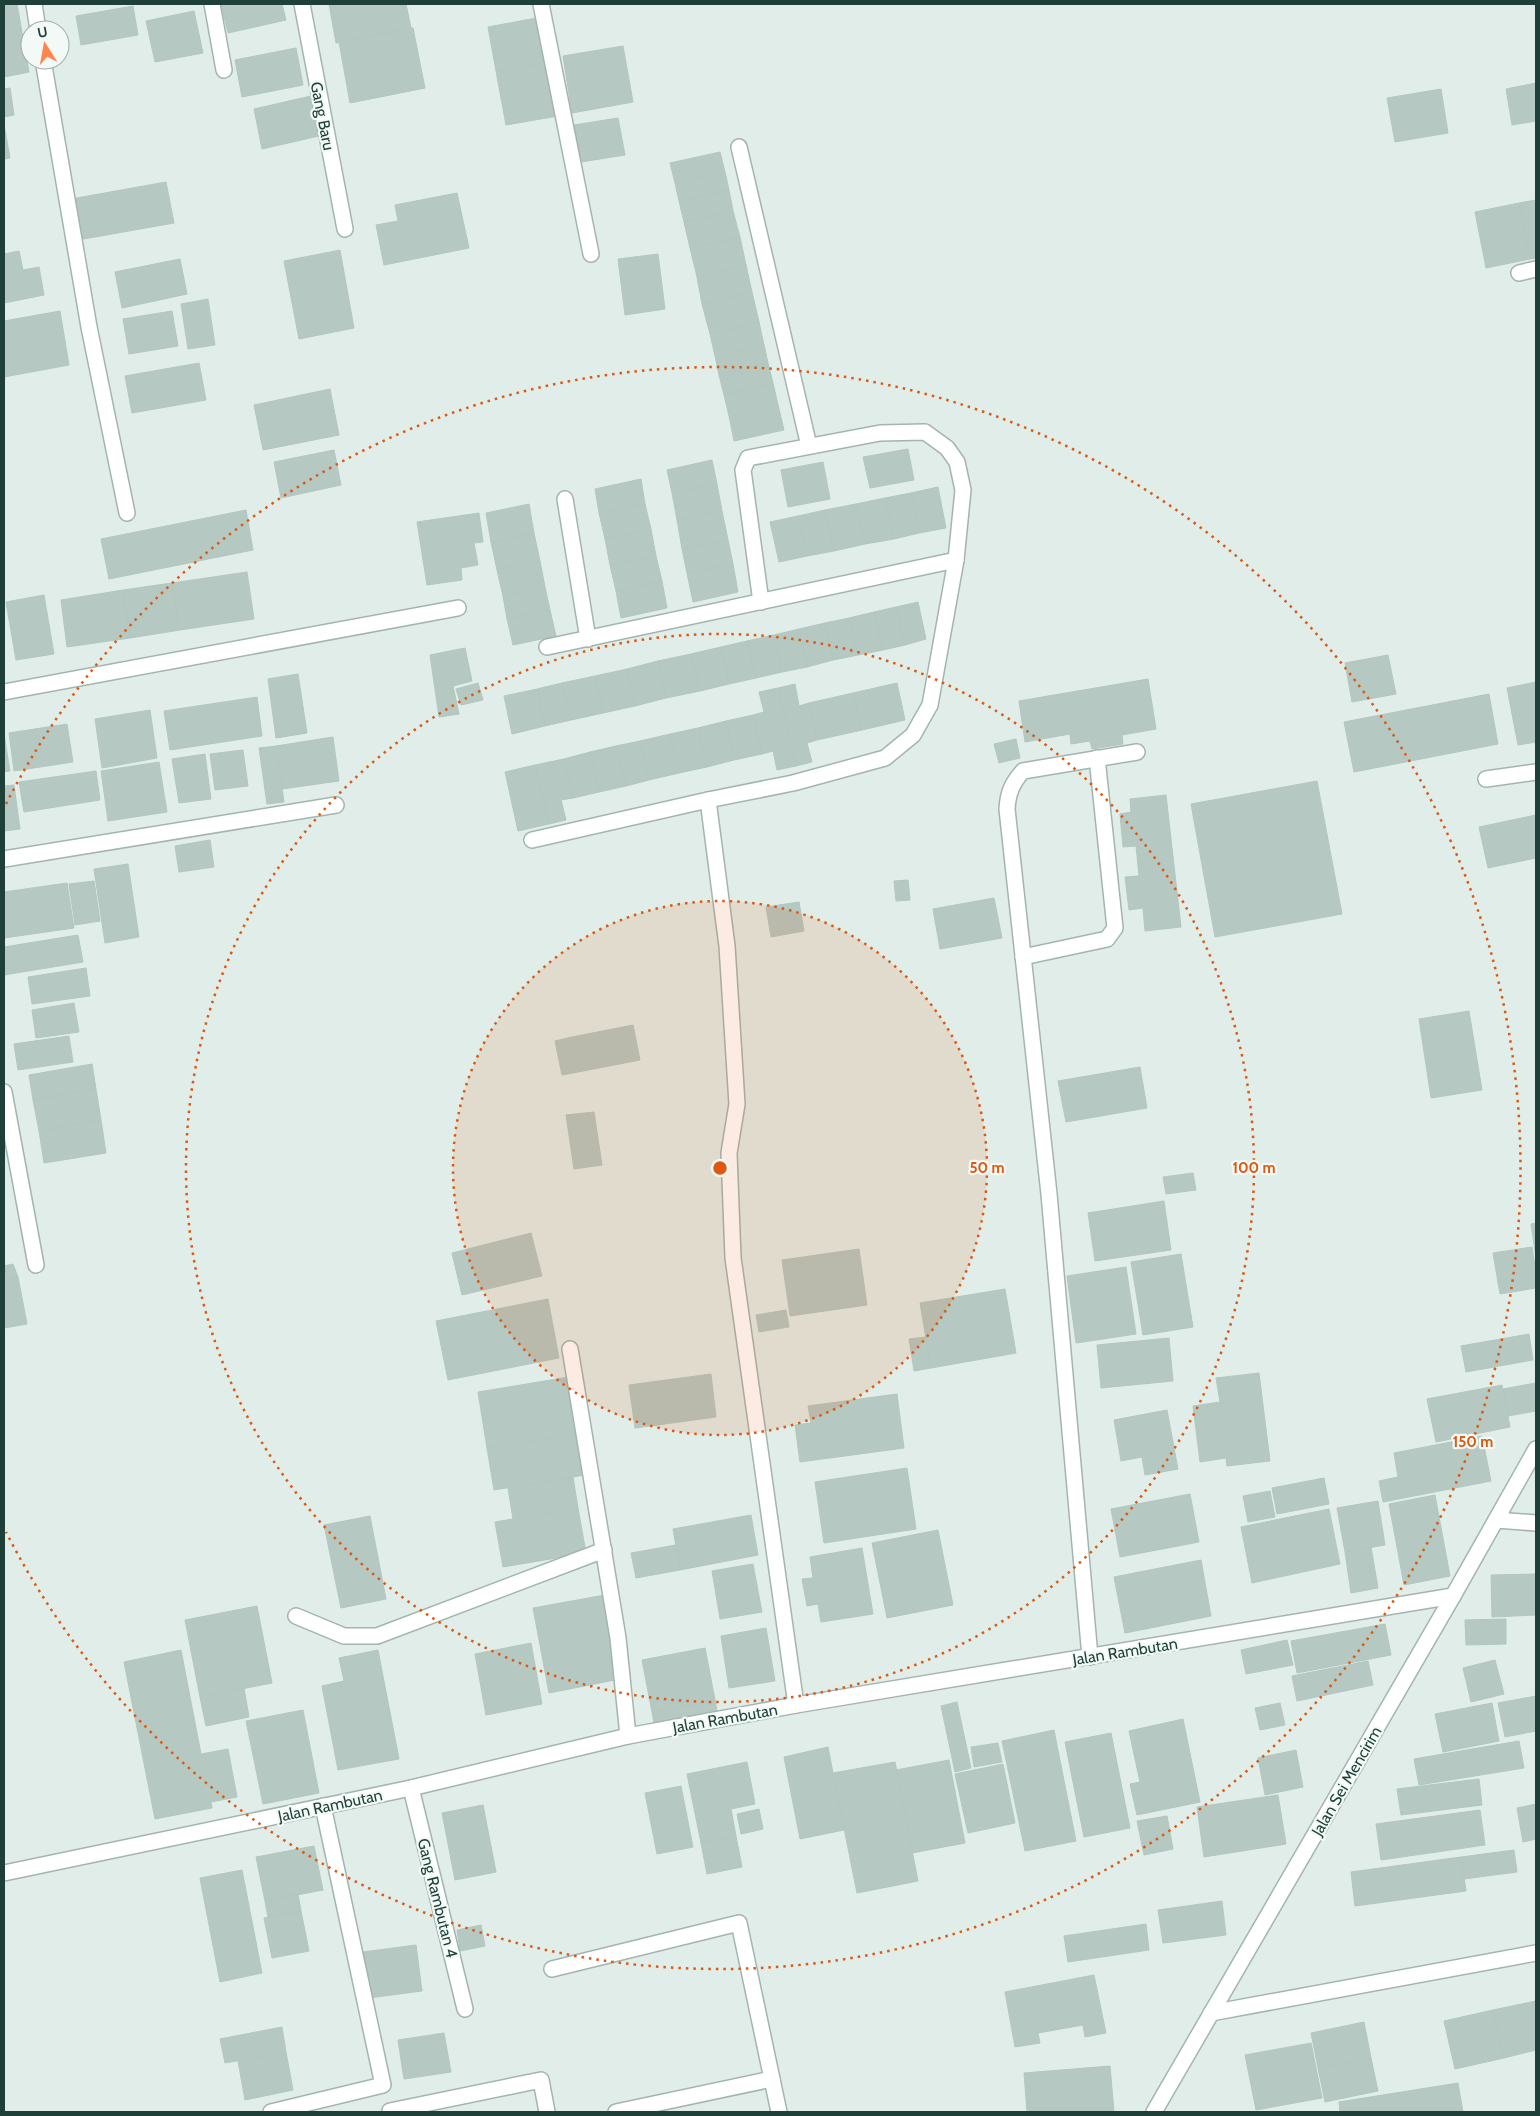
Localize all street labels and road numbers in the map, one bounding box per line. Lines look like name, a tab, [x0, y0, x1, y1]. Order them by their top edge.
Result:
street label: Gang Baru	[307, 80, 338, 152]
street label: Jalan Rambutan	[1070, 1634, 1179, 1669]
street label: Jalan Rambutan	[670, 1700, 779, 1737]
street label: Jalan Sei Mencirim	[1307, 1723, 1385, 1840]
street label: Jalan Rambutan	[275, 1785, 384, 1826]
street label: Gang Rambutan 4	[413, 1836, 462, 1960]

